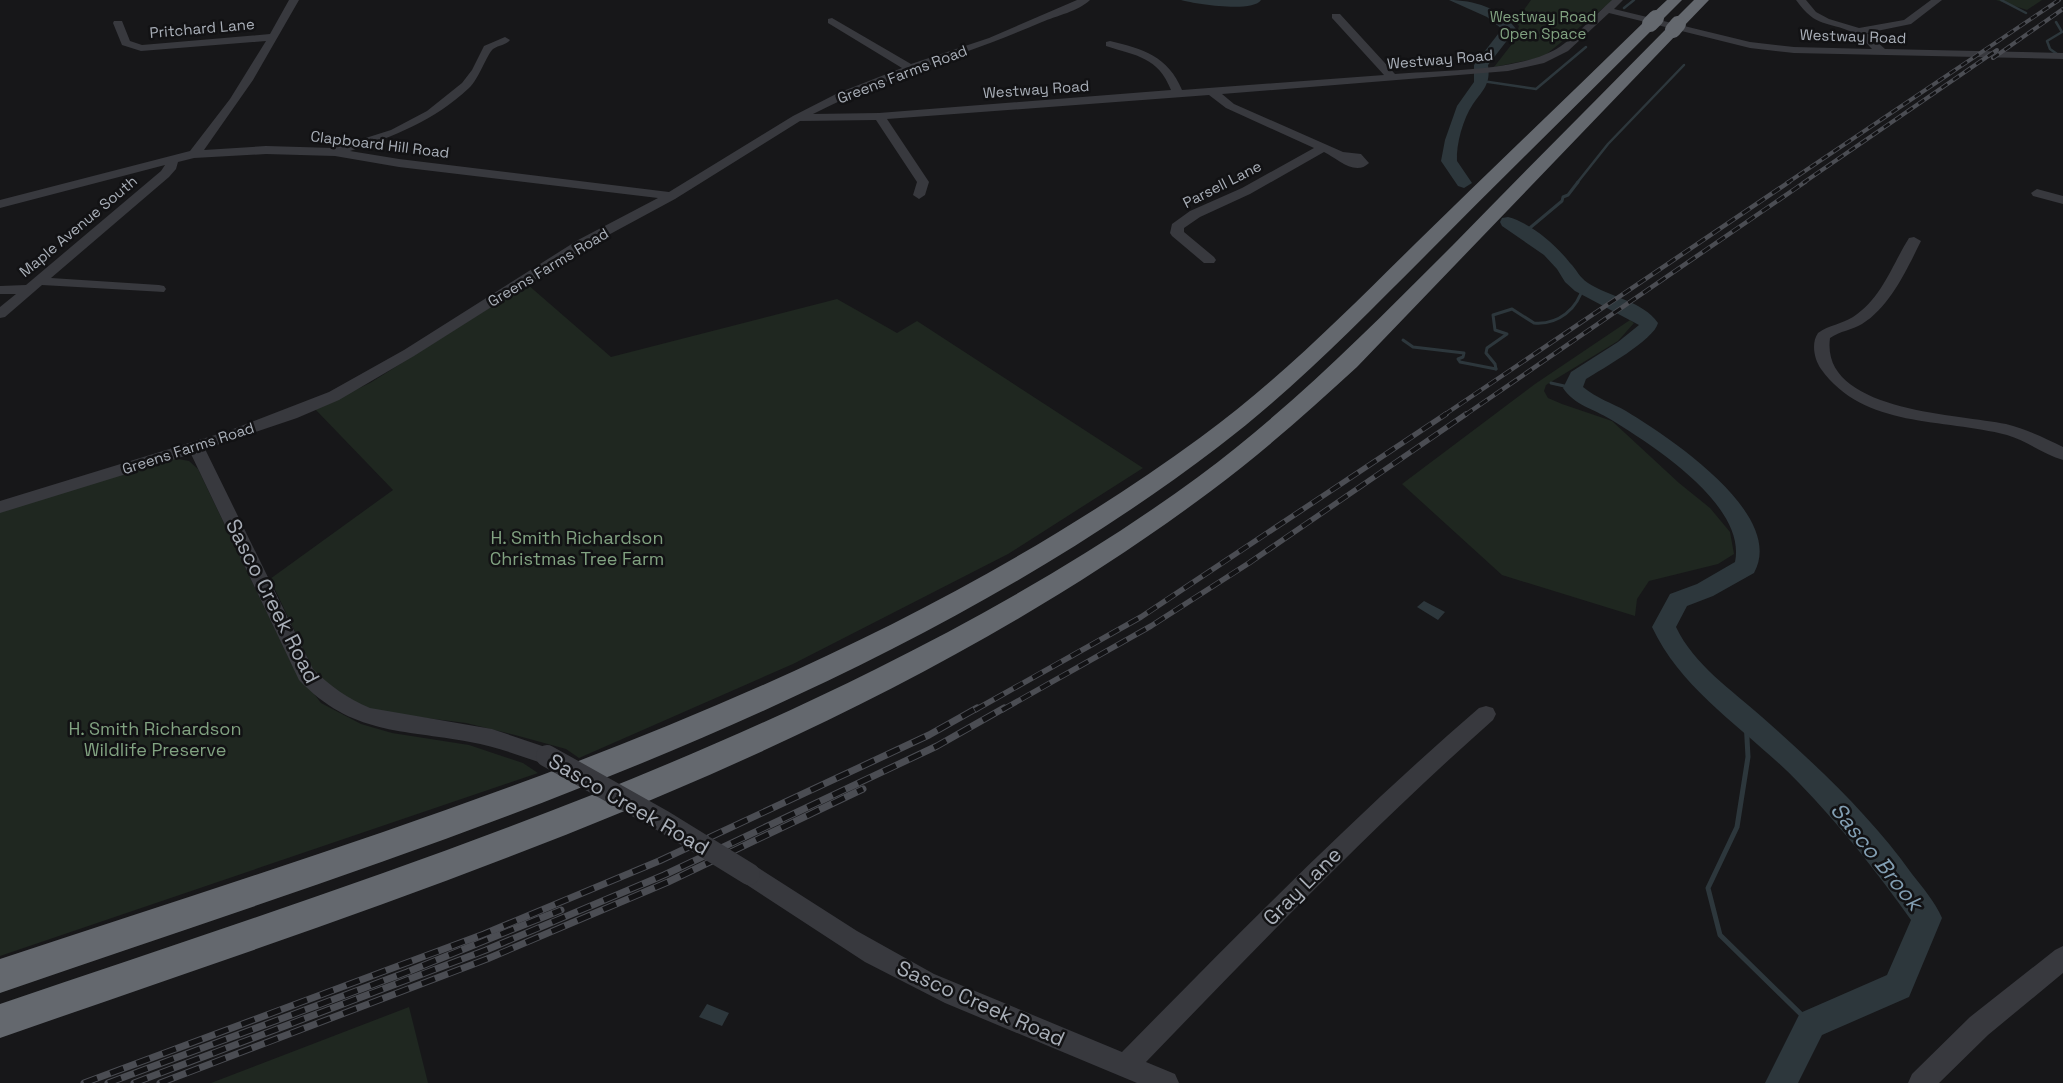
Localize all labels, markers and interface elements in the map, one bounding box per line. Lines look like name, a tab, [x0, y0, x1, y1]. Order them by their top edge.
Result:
park label: Westway Road Open Space	[1490, 7, 1596, 43]
street label: Pritchard Lane	[149, 14, 256, 42]
street label: Westway Road	[1799, 25, 1907, 47]
street label: Greens Farms Road	[834, 40, 970, 108]
street label: Westway Road	[1386, 45, 1494, 73]
street label: Westway Road	[982, 76, 1090, 102]
street label: Clapboard Hill Road	[310, 126, 450, 162]
street label: Parsell Lane	[1179, 156, 1265, 212]
street label: Maple Avenue South	[15, 171, 141, 281]
street label: Greens Farms Road	[484, 223, 612, 311]
street label: Greens Farms Road	[120, 418, 256, 478]
street label: Sasco Creek Road	[220, 514, 326, 688]
park label: H. Smith Richardson Christmas Tree Farm	[490, 526, 664, 570]
park label: H. Smith Richardson Wildlife Preserve	[69, 717, 241, 761]
street label: Sasco Creek Road	[544, 747, 714, 861]
water label: Sasco Brook	[1825, 796, 1931, 918]
street label: Gray Lane	[1257, 841, 1347, 931]
street label: Sasco Creek Road	[893, 954, 1069, 1052]

